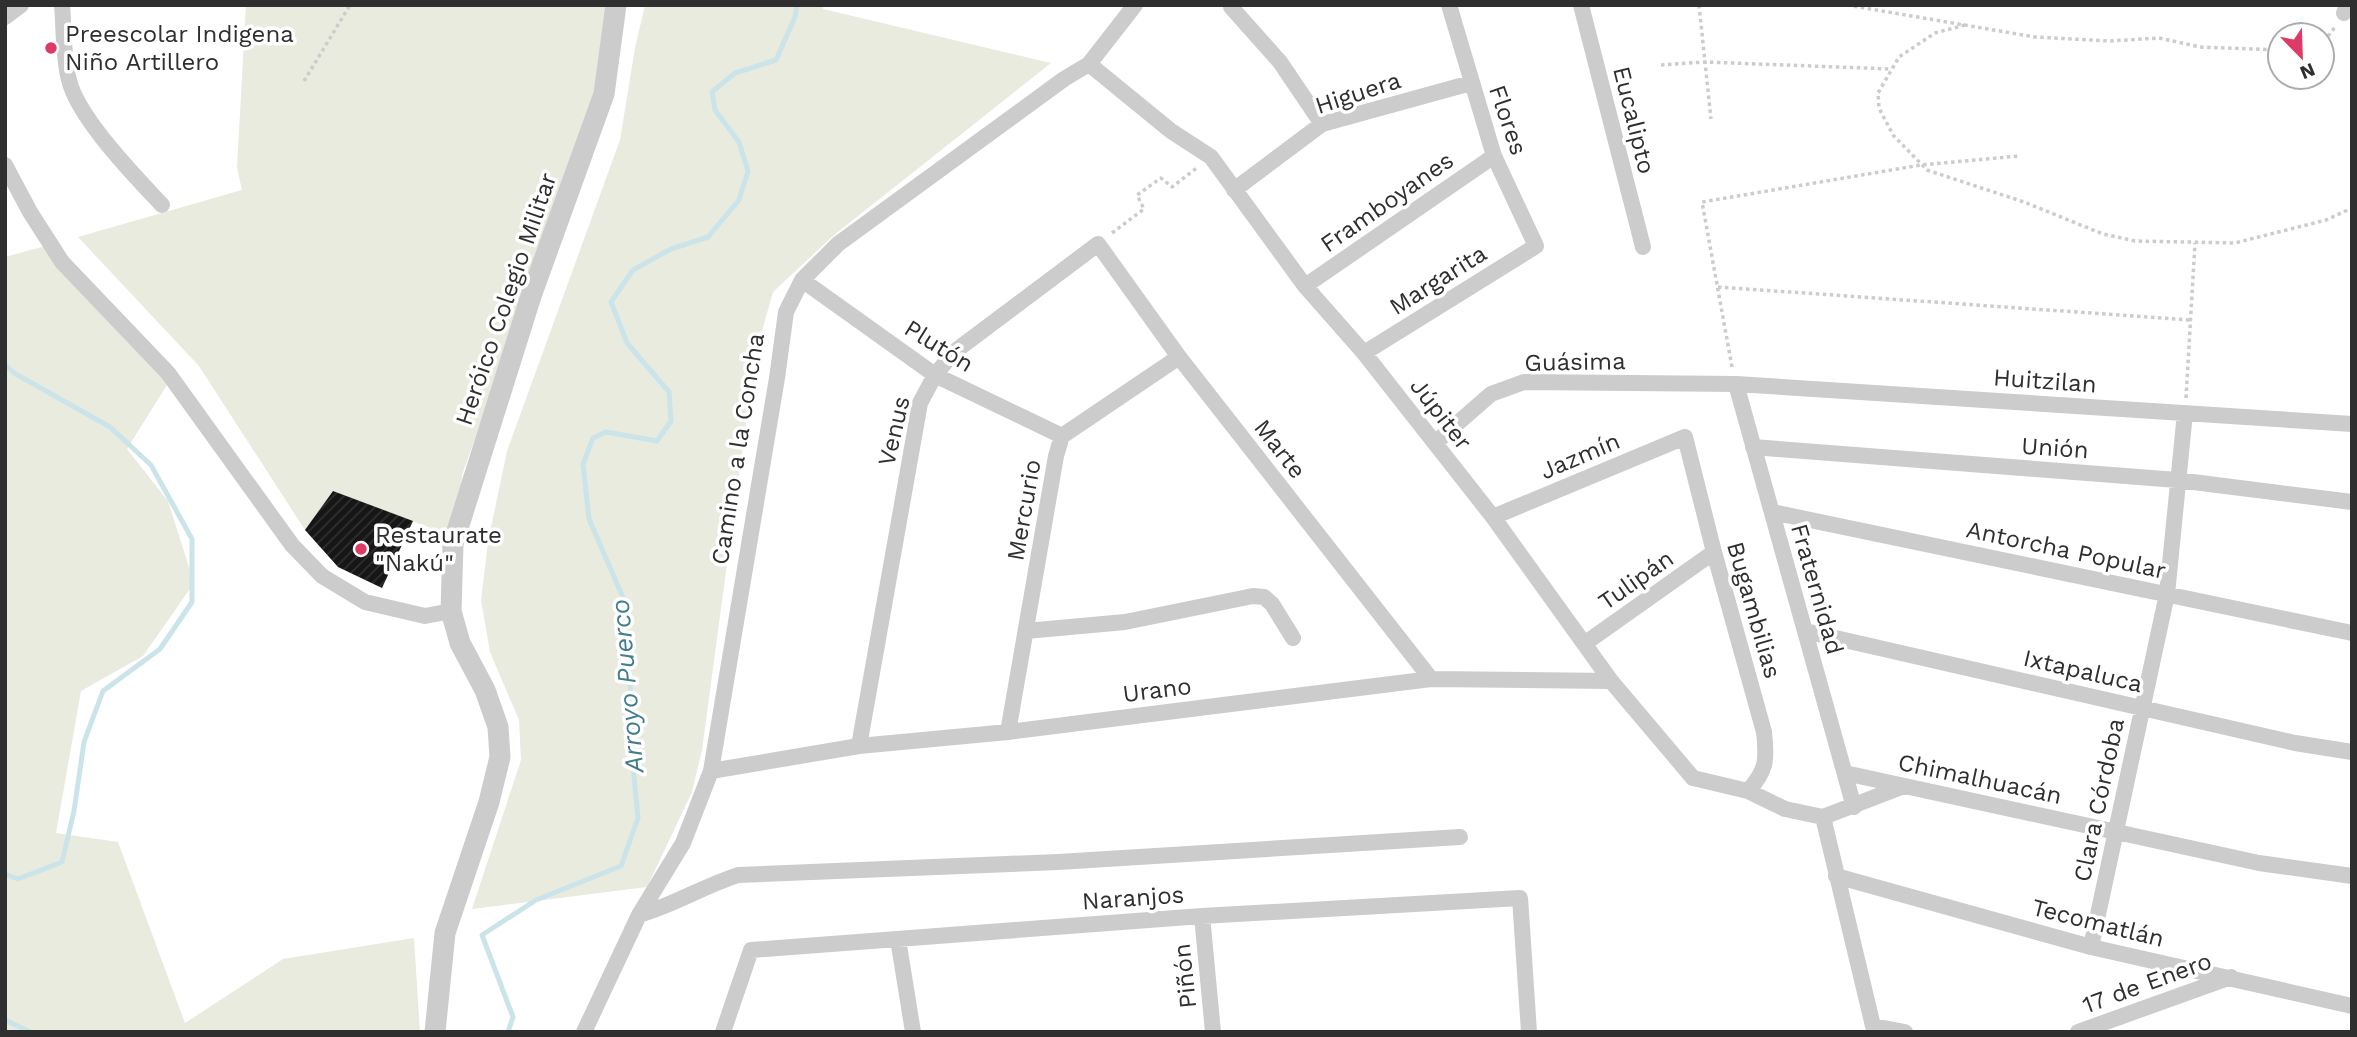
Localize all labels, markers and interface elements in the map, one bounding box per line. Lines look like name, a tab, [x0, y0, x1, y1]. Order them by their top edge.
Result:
place label: Preescolar Indigena Niño Artillero	[65, 20, 294, 76]
north arrow	[2266, 21, 2336, 91]
marker: Preescolar Indigena Niño Artillero	[43, 40, 59, 56]
text: N	[2296, 58, 2318, 85]
street label: Eucalipto	[1607, 63, 1661, 177]
street label: Higuera	[1312, 66, 1404, 120]
street label: Flores	[1483, 81, 1533, 159]
street label: Framboyanes	[1315, 146, 1459, 258]
street label: Heróico Colegio Militar	[450, 169, 562, 429]
street label: Margarita	[1384, 239, 1492, 321]
street label: Plutón	[899, 314, 979, 378]
street label: Camino a la Concha	[706, 331, 770, 567]
street label: Guásima	[1524, 347, 1626, 377]
street label: Huitzilan	[1992, 363, 2098, 399]
street label: Júpiter	[1404, 373, 1478, 456]
street label: Venus	[872, 393, 916, 469]
street label: Marte	[1248, 414, 1312, 484]
street label: Jazmín	[1536, 427, 1624, 485]
street label: Unión	[2020, 432, 2090, 464]
street label: Mercurio	[1001, 457, 1047, 563]
street label: Antorcha Popular	[1964, 515, 2169, 585]
street label: Fraternidad	[1785, 520, 1849, 658]
place label: Restaurate "Nakú"	[375, 521, 502, 577]
street label: Bugambilias	[1721, 538, 1787, 682]
marker: Restaurate "Nakú"	[353, 541, 369, 557]
street label: Tulipán	[1593, 544, 1679, 616]
water label: Arroyo Puerco	[604, 598, 650, 775]
street label: Ixtapaluca	[2021, 644, 2145, 698]
street label: Urano	[1121, 672, 1193, 708]
street label: Clara Córdoba	[2068, 716, 2130, 884]
street label: Chimalhuacán	[1896, 748, 2064, 810]
street label: Naranjos	[1081, 880, 1185, 916]
street label: Tecomatlán	[2029, 893, 2167, 953]
street label: Piñón	[1168, 942, 1202, 1010]
street label: 17 de Enero	[2079, 947, 2215, 1019]

